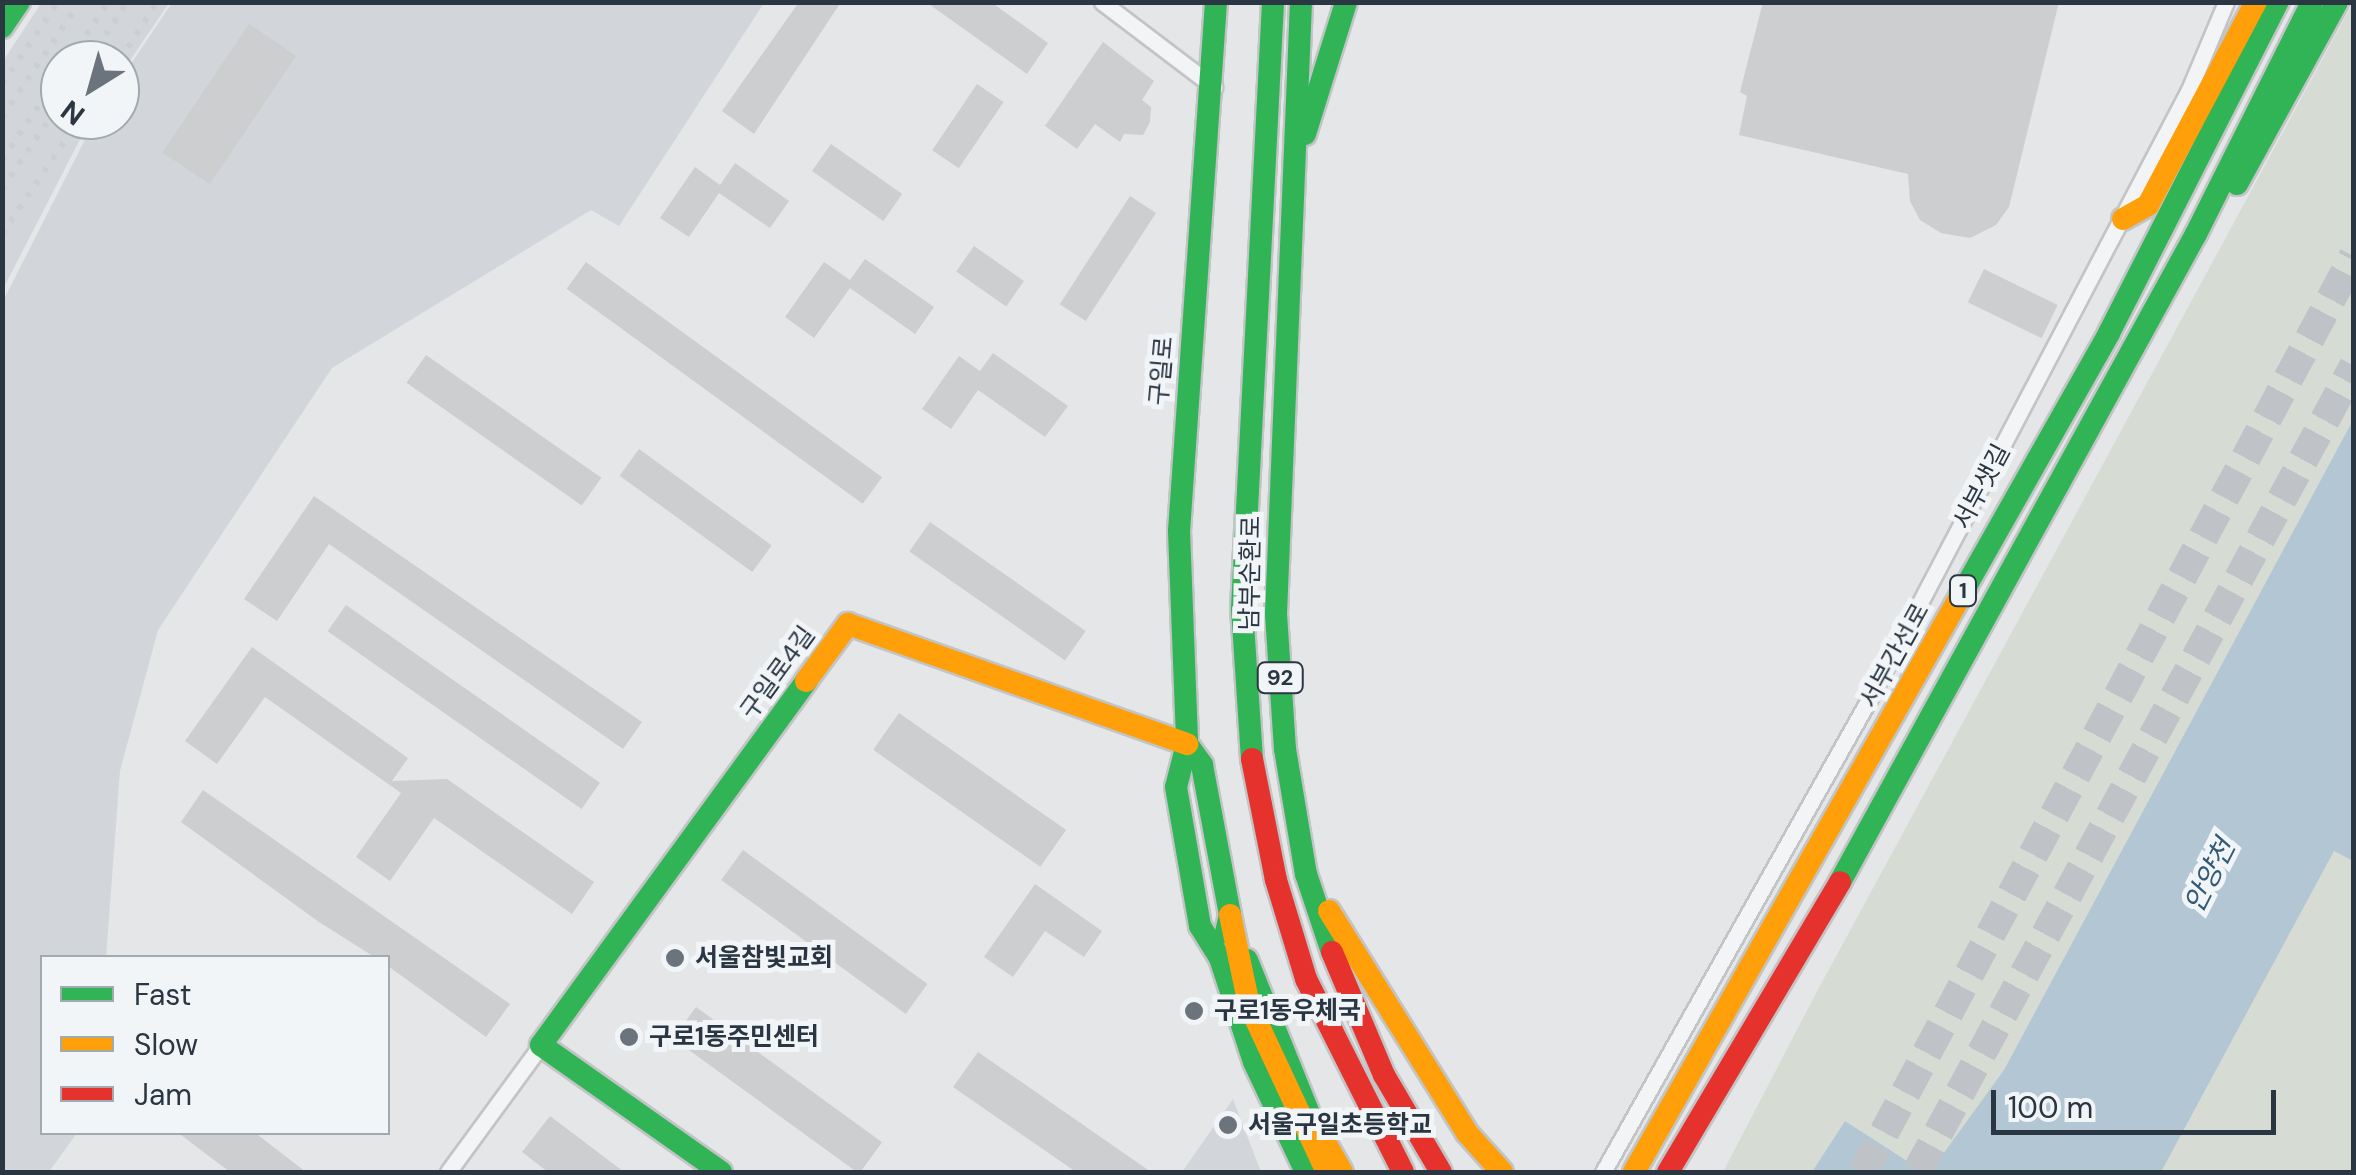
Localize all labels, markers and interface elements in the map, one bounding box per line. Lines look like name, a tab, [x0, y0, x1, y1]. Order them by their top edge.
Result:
north arrow	[40, 40, 140, 140]
text: N	[54, 92, 92, 134]
street label: 구일로	[1144, 335, 1180, 407]
street label: 서부샛길	[1947, 439, 2017, 535]
street label: 남부순환로	[1235, 515, 1267, 631]
road number: 1	[1948, 574, 1978, 608]
street label: 서부간선로	[1854, 598, 1936, 714]
street label: 구일로4길	[734, 621, 822, 725]
road number: 92	[1255, 661, 1305, 695]
water label: 안양천	[2177, 834, 2243, 918]
place label: 서울참빛교회	[695, 943, 833, 973]
marker: 서울참빛교회	[664, 947, 686, 969]
legend	[40, 955, 390, 1135]
text: Fast	[134, 975, 192, 1014]
place label: 구로1동우체국	[1214, 996, 1361, 1026]
marker: 구로1동우체국	[1183, 1000, 1205, 1022]
place label: 구로1동주민센터	[649, 1022, 819, 1052]
text: Slow	[134, 1025, 198, 1064]
marker: 구로1동주민센터	[618, 1026, 640, 1048]
scale bar	[1996, 1070, 2281, 1132]
text: Jam	[134, 1075, 192, 1114]
text: 100 m	[2008, 1088, 2093, 1127]
place label: 서울구일초등학교	[1248, 1110, 1432, 1140]
marker: 서울구일초등학교	[1217, 1114, 1239, 1136]

